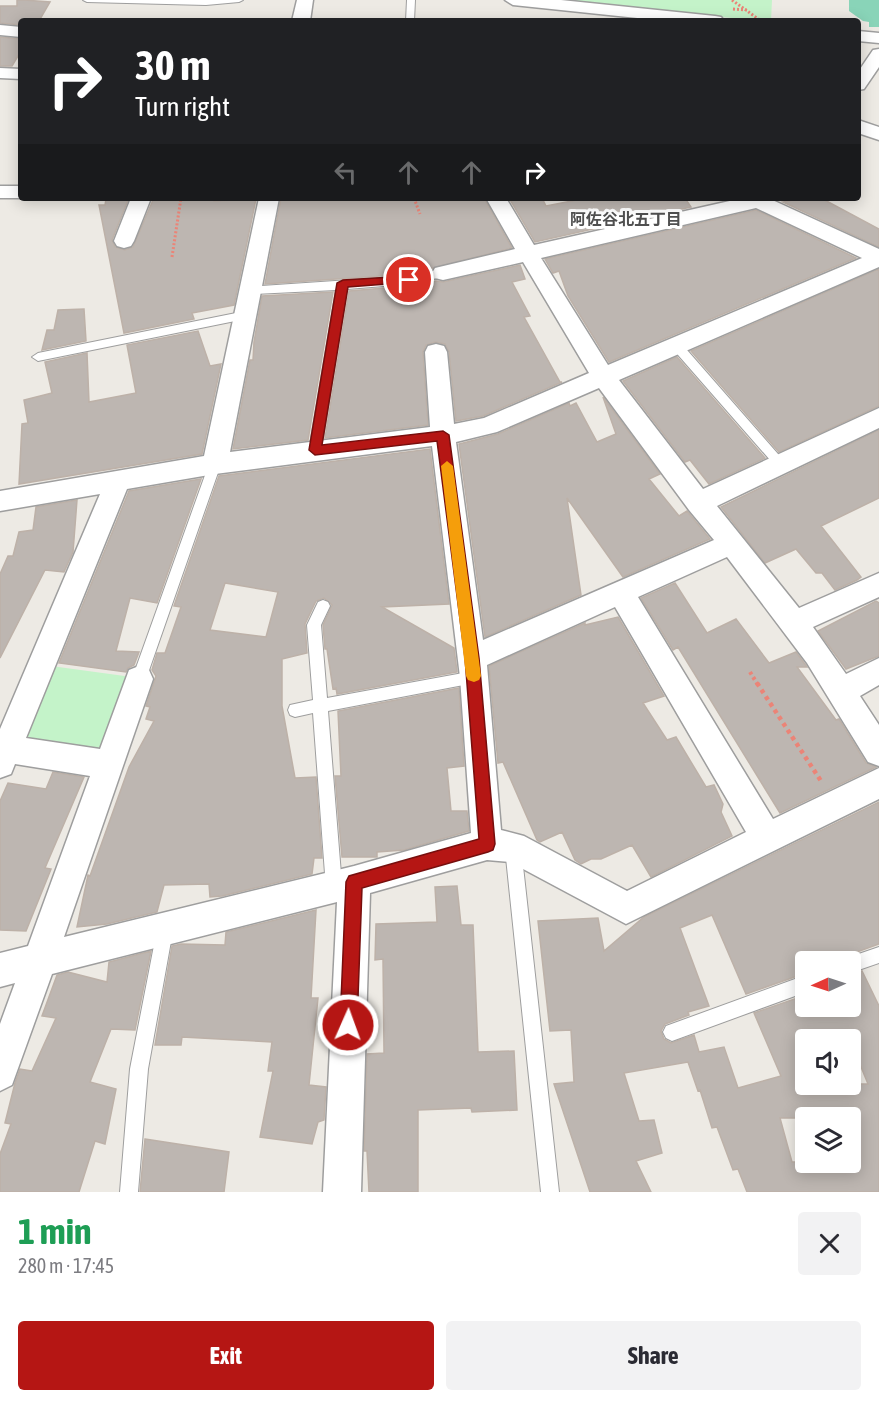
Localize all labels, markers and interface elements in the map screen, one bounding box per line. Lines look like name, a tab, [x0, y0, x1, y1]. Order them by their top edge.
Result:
text: 30 m	[135, 41, 210, 89]
icon: right	[36, 42, 114, 120]
text: Turn right	[135, 91, 230, 122]
icon: left	[329, 156, 362, 189]
icon: ahead	[392, 156, 425, 189]
icon: ahead	[455, 156, 488, 189]
icon: right	[518, 156, 551, 189]
district label: 阿佐谷北五丁目	[570, 210, 682, 228]
pin	[383, 254, 434, 305]
icon: arrive	[392, 263, 425, 296]
north arrow	[795, 951, 861, 1017]
map controls	[795, 951, 861, 1173]
position arrow	[316, 993, 380, 1057]
button: sound	[795, 1029, 861, 1095]
button: layers	[795, 1107, 861, 1173]
text: 1 min	[18, 1210, 92, 1252]
button: close	[798, 1212, 861, 1275]
text: 280 m · 17:45	[18, 1254, 114, 1277]
button: Exit	[18, 1321, 434, 1390]
button: Share	[446, 1321, 861, 1390]

